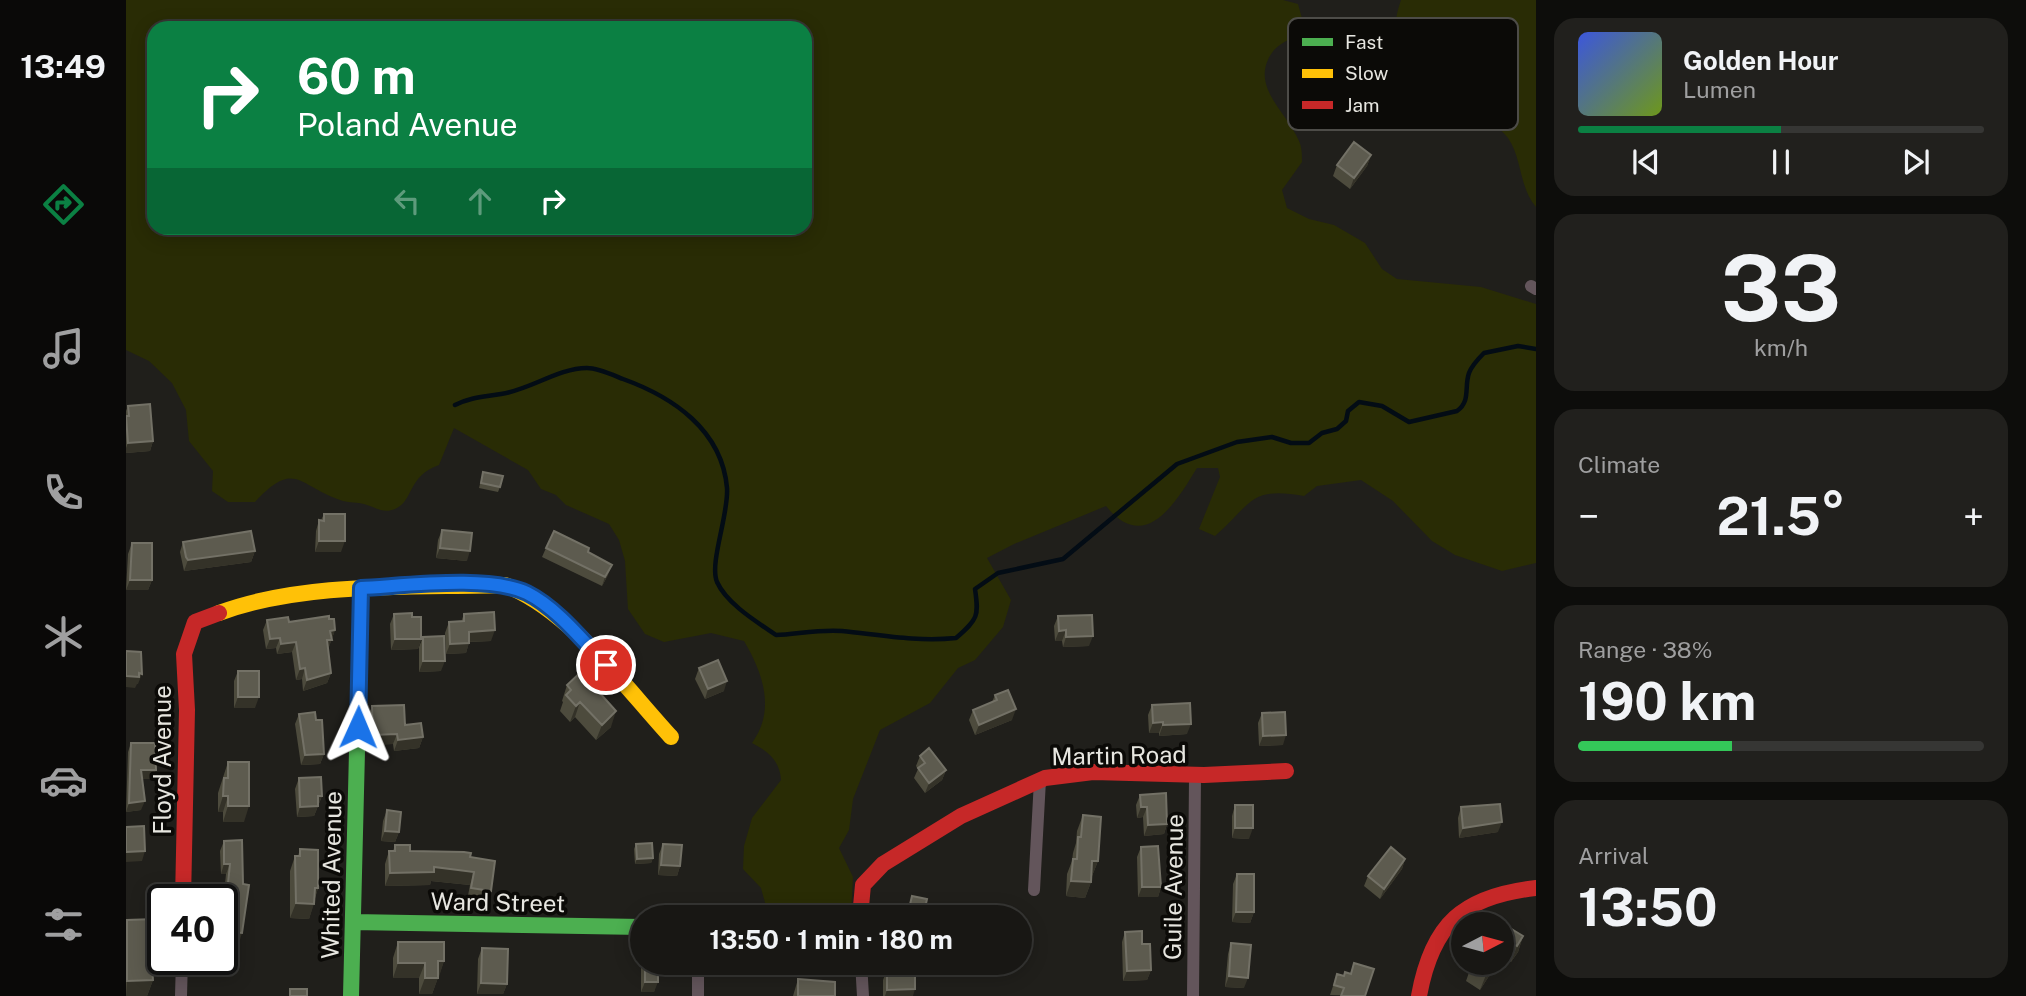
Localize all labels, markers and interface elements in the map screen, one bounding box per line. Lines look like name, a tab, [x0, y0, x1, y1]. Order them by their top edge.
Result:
legend	[1288, 18, 1518, 130]
text: Fast	[1345, 31, 1383, 53]
text: Golden Hour	[1683, 45, 1838, 76]
text: 60 m	[297, 47, 416, 105]
text: 13:49	[20, 48, 106, 85]
icon: right	[182, 49, 273, 140]
text: Slow	[1345, 62, 1389, 84]
text: Lumen	[1683, 76, 1756, 103]
text: Jam	[1345, 94, 1379, 116]
text: Poland Avenue	[297, 106, 518, 143]
icon: previous	[1627, 143, 1665, 181]
icon: pause	[1762, 143, 1800, 181]
icon: next	[1897, 143, 1935, 181]
icon: directions	[39, 180, 88, 229]
icon: left	[388, 182, 426, 220]
icon: ahead	[461, 182, 499, 220]
icon: right	[534, 182, 572, 220]
text: 33	[1721, 235, 1841, 341]
icon: music	[39, 324, 88, 373]
text: km/h	[1754, 334, 1808, 361]
text: Climate	[1578, 451, 1660, 478]
icon: phone	[39, 468, 88, 517]
text: 21.5°	[1716, 486, 1846, 547]
text: −	[1578, 494, 1599, 539]
text: +	[1963, 494, 1984, 539]
icon: climate	[39, 612, 88, 661]
pin	[576, 635, 636, 695]
text: Range · 38%	[1578, 636, 1712, 663]
icon: arrive	[587, 646, 625, 684]
text: 190 km	[1578, 671, 1756, 732]
street label: Floyd Avenue	[148, 685, 176, 835]
position arrow	[321, 690, 395, 764]
street label: Martin Road	[1051, 740, 1187, 770]
icon: car	[39, 756, 88, 805]
street label: Whited Avenue	[316, 791, 346, 959]
street label: Guile Avenue	[1158, 814, 1188, 960]
text: Arrival	[1578, 842, 1649, 869]
text: 13:50	[1578, 877, 1717, 938]
speed limit sign: 40	[147, 884, 238, 975]
street label: Ward Street	[430, 887, 566, 917]
icon: filters	[39, 900, 88, 949]
north arrow	[1451, 912, 1514, 975]
map controls	[1451, 912, 1514, 975]
text: 13:50 · 1 min · 180 m	[709, 924, 953, 955]

